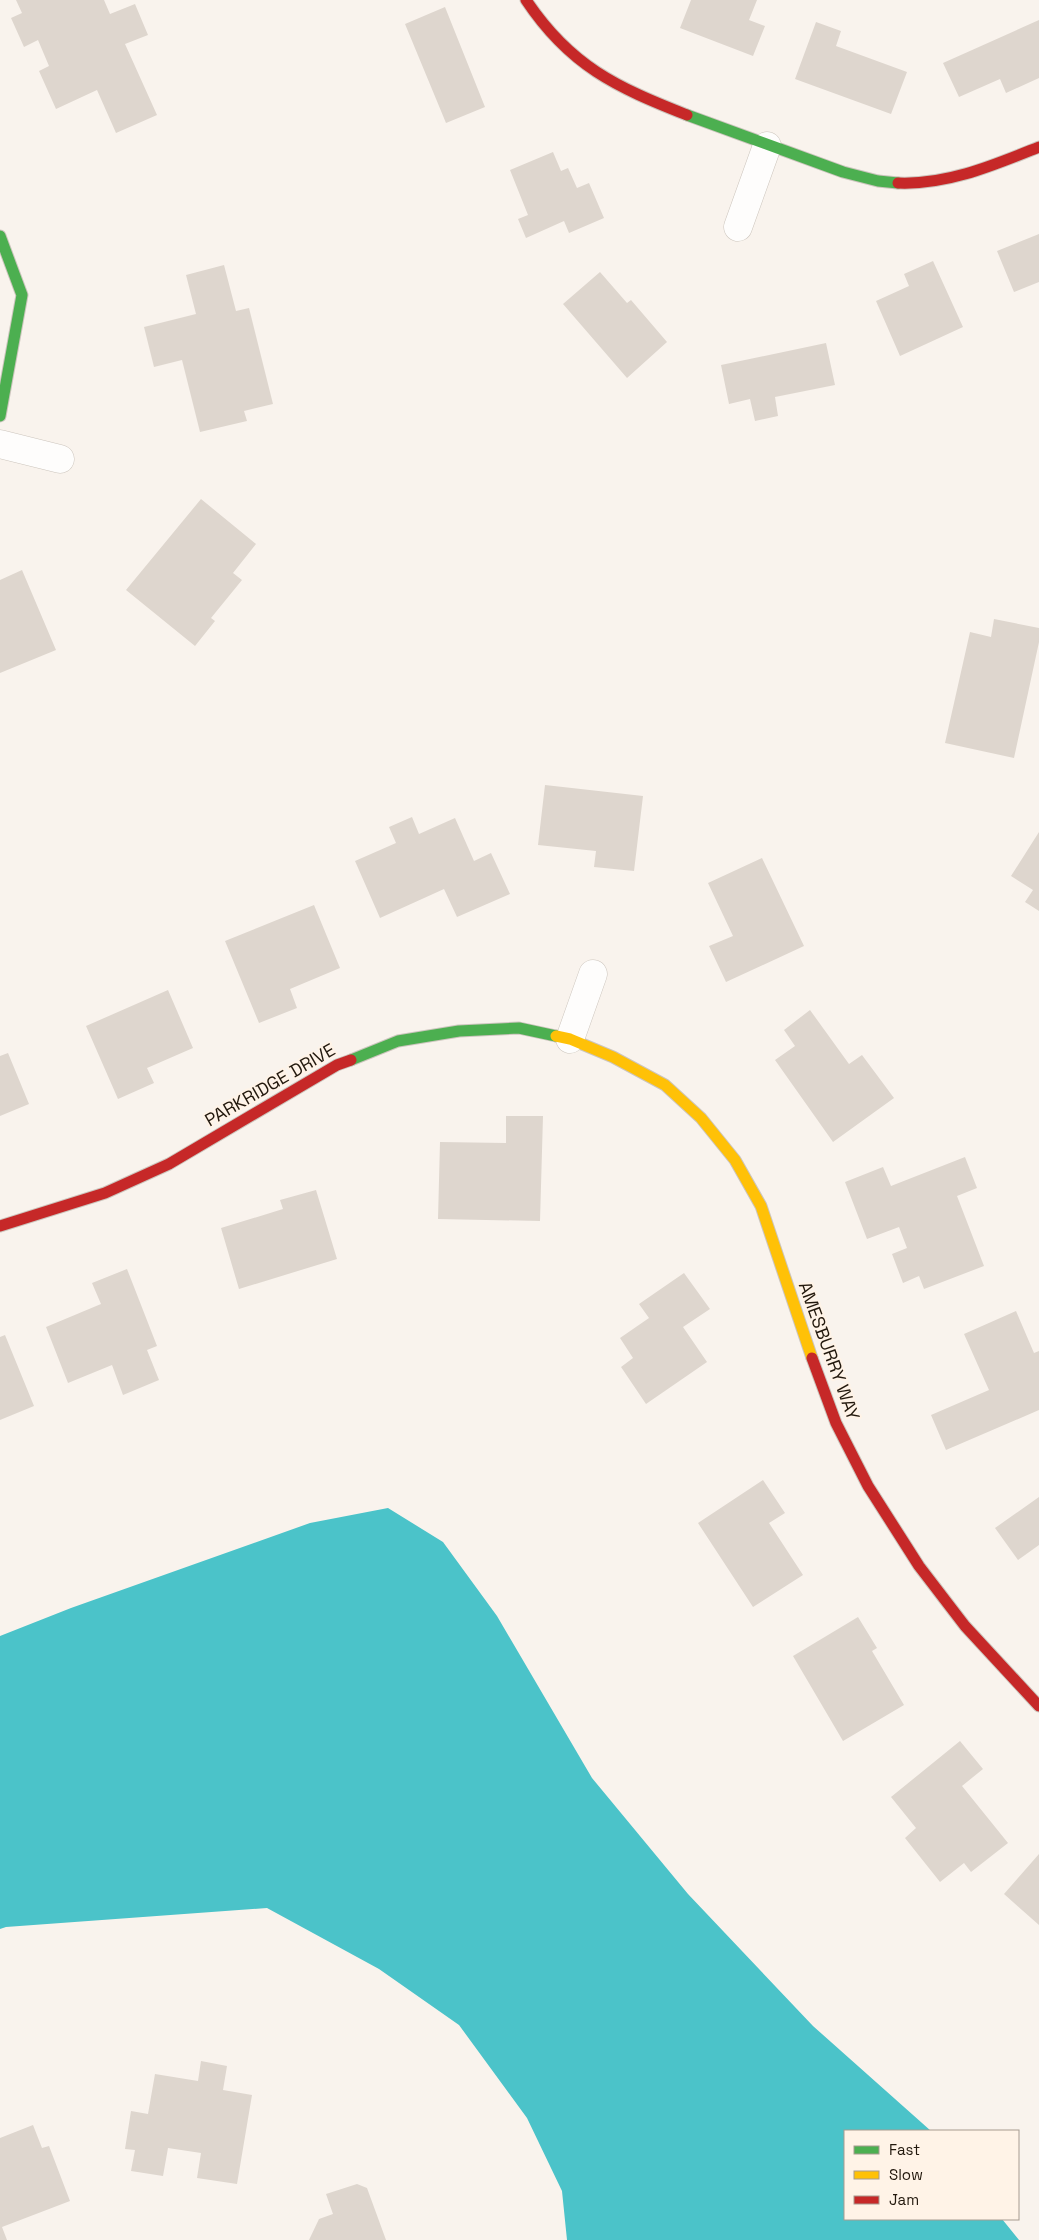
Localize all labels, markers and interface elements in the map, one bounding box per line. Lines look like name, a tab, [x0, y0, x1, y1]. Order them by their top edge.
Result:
street label: PARKRIDGE DRIVE	[200, 1038, 339, 1131]
street label: AMESBURRY WAY	[794, 1278, 865, 1423]
legend	[844, 2130, 1019, 2220]
text: Fast	[889, 2140, 920, 2159]
text: Slow	[889, 2165, 923, 2184]
text: Jam	[889, 2190, 919, 2209]

